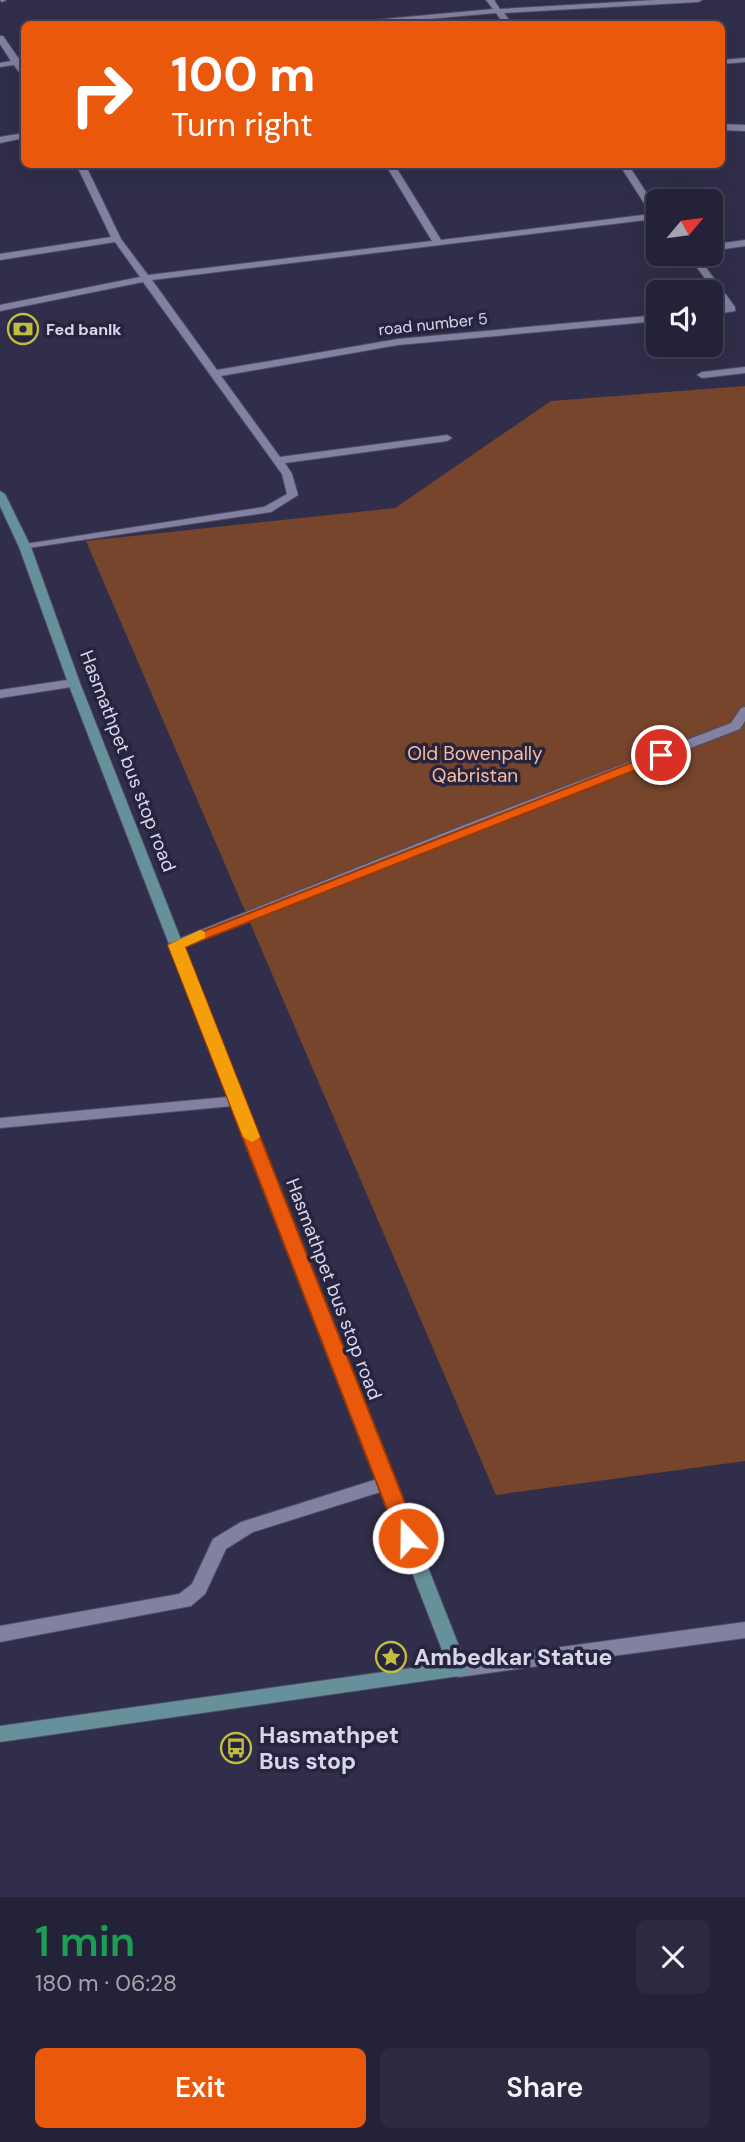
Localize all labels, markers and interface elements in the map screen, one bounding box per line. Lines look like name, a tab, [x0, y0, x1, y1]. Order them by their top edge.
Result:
text: 100 m	[171, 42, 315, 106]
icon: right	[56, 49, 147, 140]
text: Turn right	[171, 104, 313, 146]
north arrow	[646, 189, 723, 266]
map controls	[646, 189, 723, 357]
button: sound	[646, 280, 723, 357]
street label: road number 5	[377, 308, 489, 340]
bank icon: Fed banlk	[6, 312, 40, 346]
place label: Fed banlk	[46, 319, 122, 340]
street label: Hasmathpet bus stop road	[74, 647, 182, 875]
pin	[631, 725, 691, 785]
icon: arrive	[642, 736, 680, 774]
park label: Old Bowenpally Qabristan	[407, 741, 543, 788]
street label: Hasmathpet bus stop road	[280, 1175, 388, 1403]
position arrow	[371, 1501, 445, 1575]
place icon: Ambedkar Statue	[374, 1640, 408, 1674]
place label: Ambedkar Statue	[414, 1642, 612, 1672]
place label: Hasmathpet Bus stop	[259, 1720, 399, 1776]
bus stop icon: Hasmathpet Bus stop	[219, 1731, 253, 1765]
text: 1 min	[35, 1914, 135, 1969]
button: close	[636, 1920, 710, 1994]
text: 180 m · 06:28	[35, 1968, 177, 1998]
button: Exit	[35, 2048, 366, 2128]
button: Share	[380, 2048, 710, 2128]

